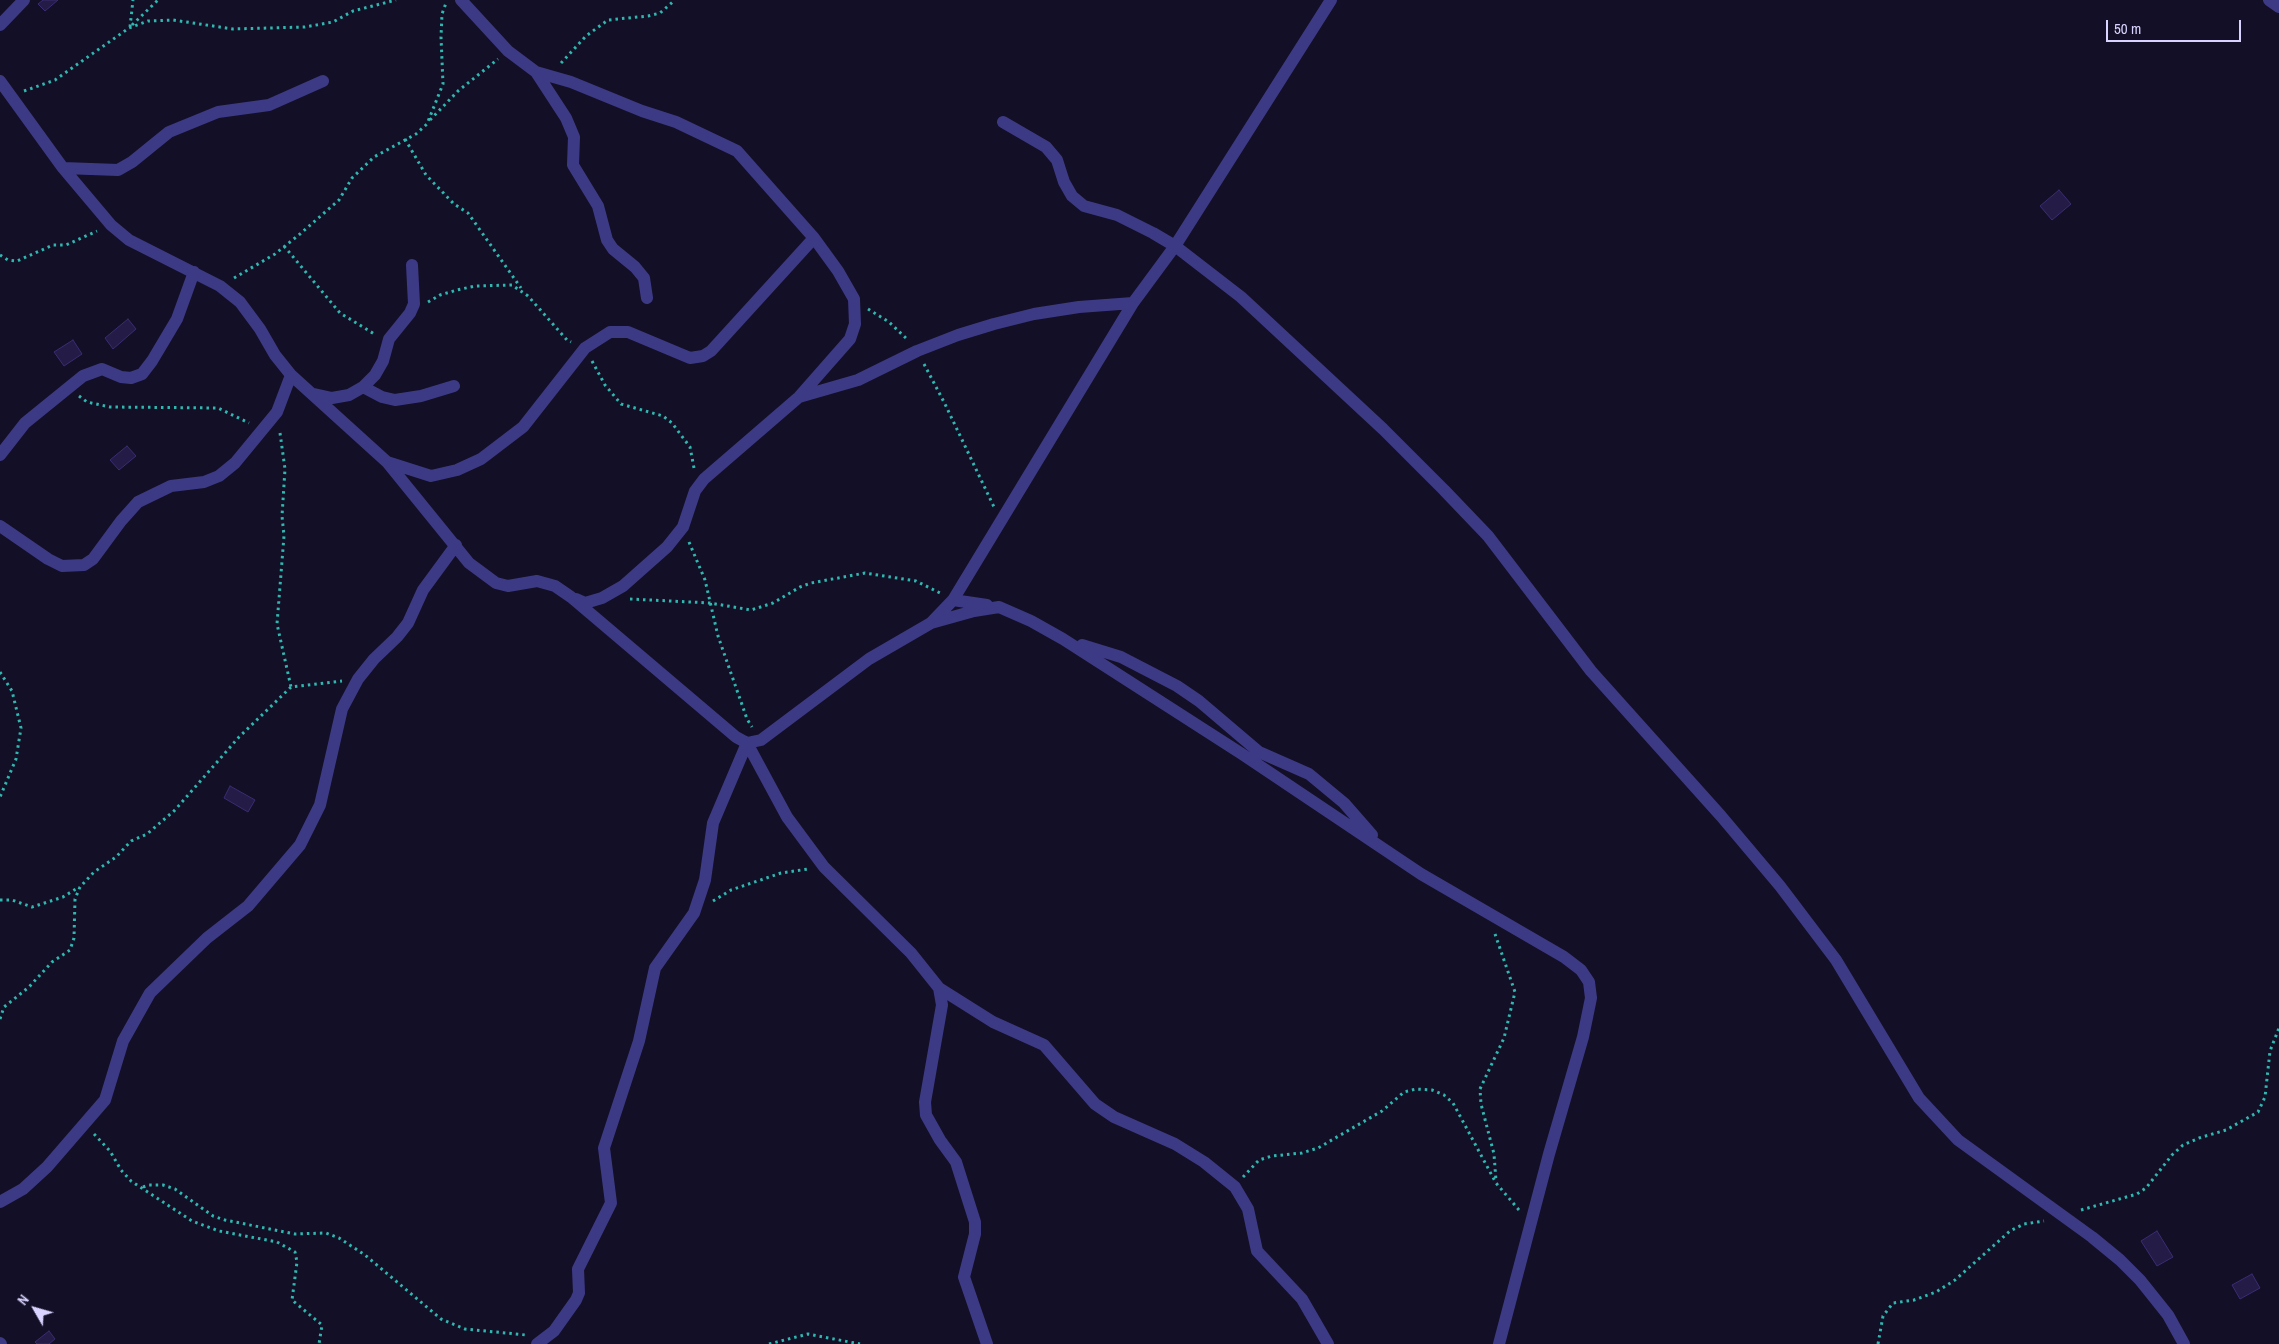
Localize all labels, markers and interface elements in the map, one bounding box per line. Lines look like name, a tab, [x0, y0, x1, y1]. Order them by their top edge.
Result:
scale bar	[2109, 10, 2244, 42]
text: 50 m	[2114, 18, 2141, 39]
north arrow	[10, 1284, 60, 1334]
text: N	[14, 1291, 33, 1309]

